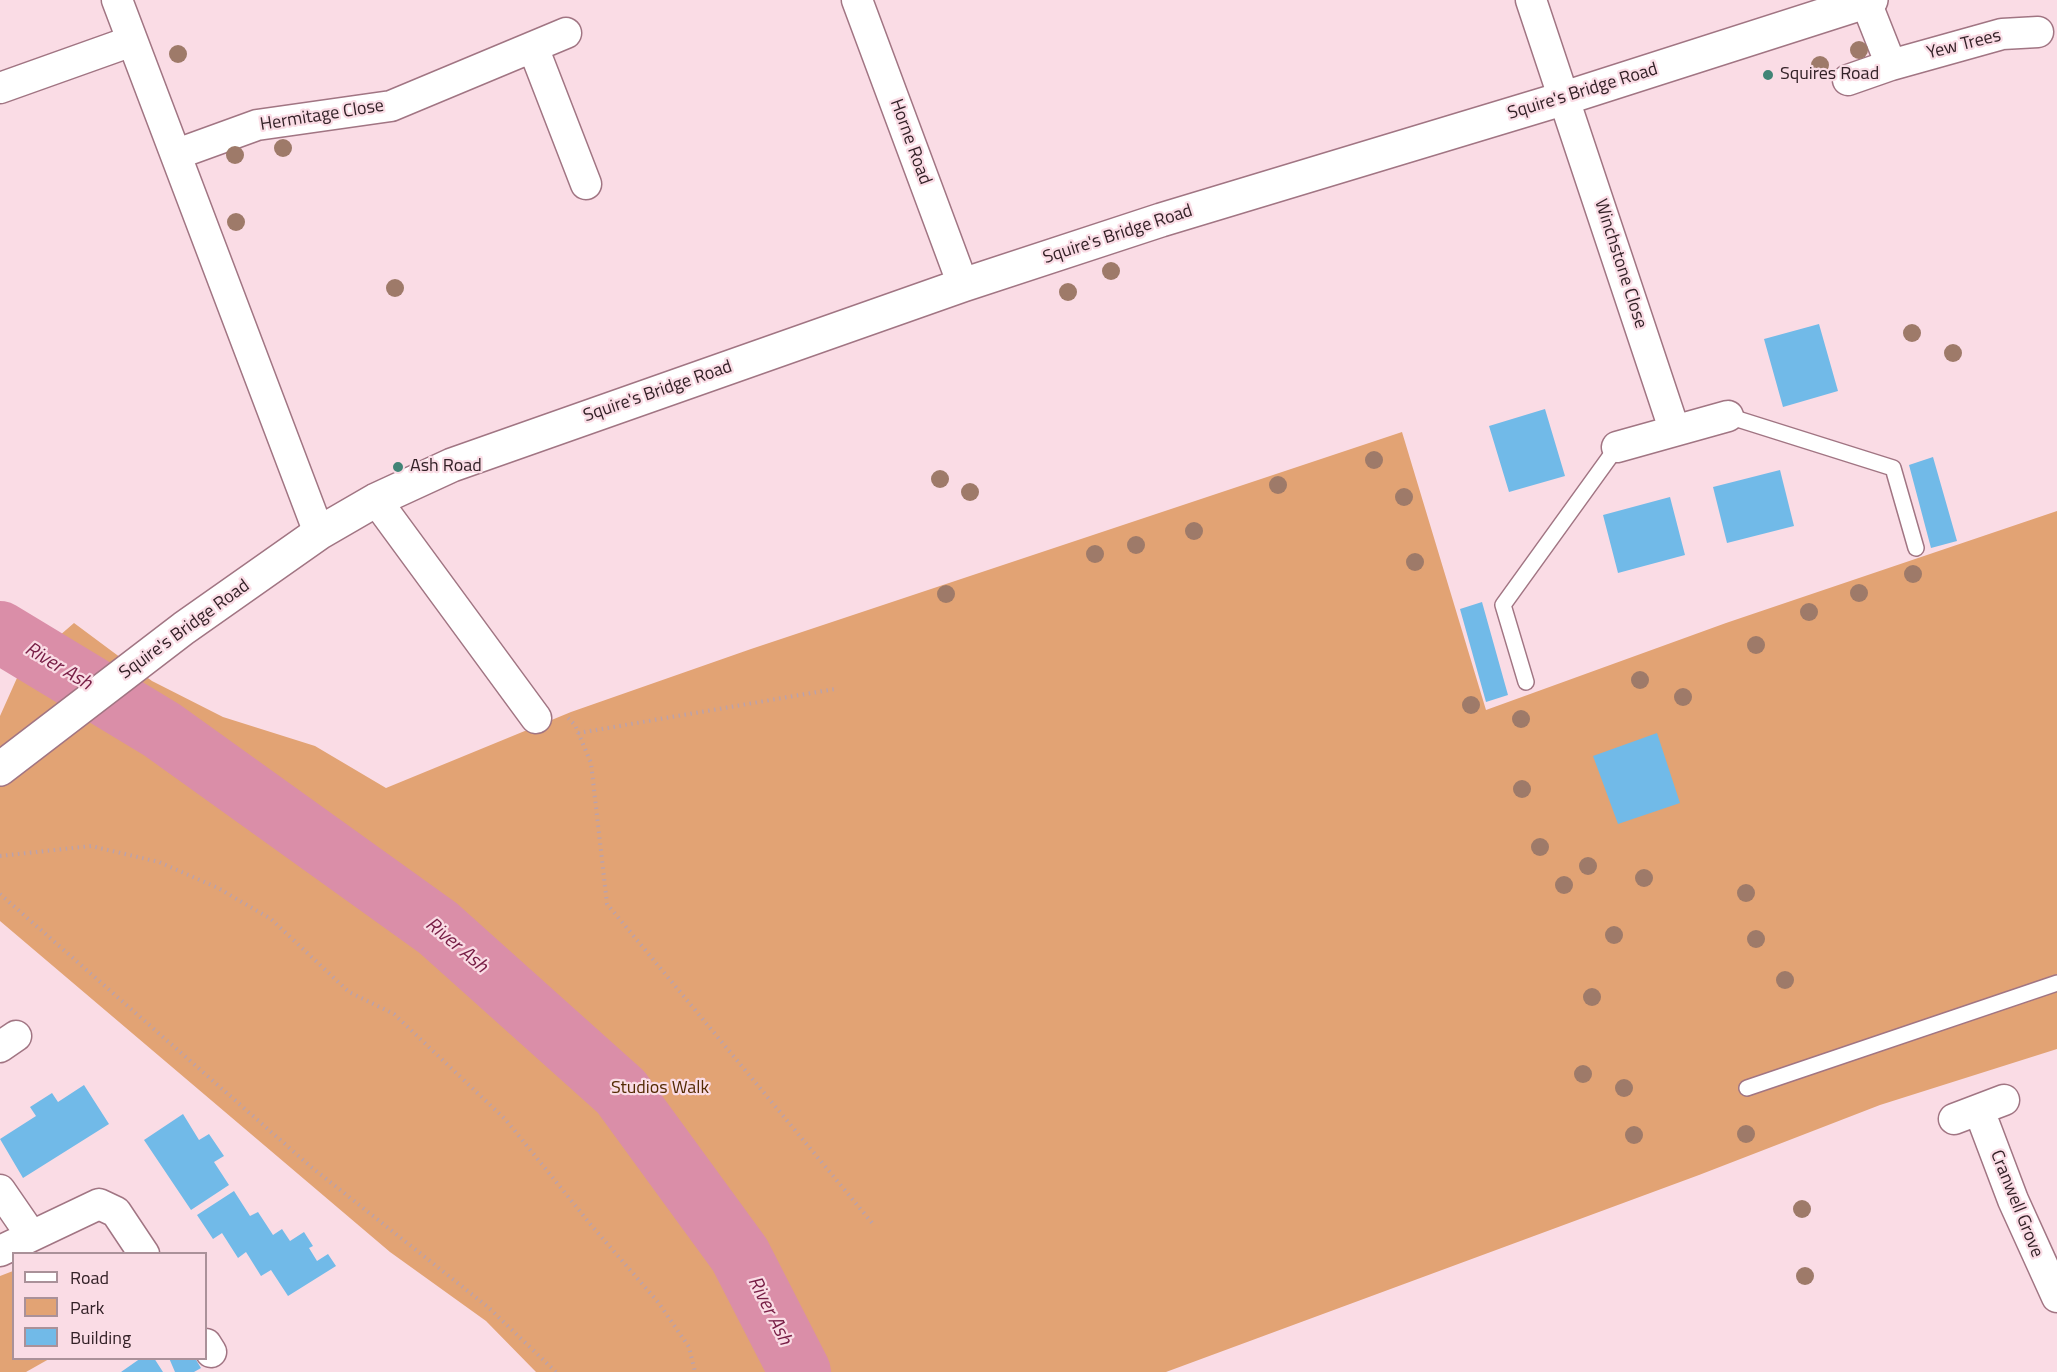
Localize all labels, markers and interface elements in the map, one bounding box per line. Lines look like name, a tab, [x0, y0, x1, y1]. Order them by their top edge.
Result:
street label: Yew Trees	[1925, 25, 2003, 65]
street label: Squire's Bridge Road	[1505, 59, 1661, 125]
place label: Squires Road	[1780, 64, 1879, 86]
marker: Squires Road	[1761, 68, 1775, 82]
street label: Hermitage Close	[259, 96, 385, 136]
street label: Horne Road	[885, 96, 935, 188]
street label: Winchstone Close	[1589, 197, 1651, 331]
street label: Squire's Bridge Road	[1041, 201, 1195, 269]
street label: Squire's Bridge Road	[581, 356, 735, 428]
place label: Ash Road	[410, 456, 482, 478]
marker: Ash Road	[391, 460, 405, 474]
street label: Squire's Bridge Road	[116, 576, 254, 684]
water label: River Ash	[20, 638, 96, 696]
water label: River Ash	[420, 913, 492, 979]
park label: Studios Walk	[611, 1078, 709, 1100]
street label: Cranwell Grove	[1985, 1147, 2047, 1261]
legend	[12, 1252, 207, 1360]
text: Road	[70, 1264, 109, 1291]
water label: River Ash	[742, 1273, 796, 1349]
text: Park	[70, 1294, 104, 1321]
text: Building	[70, 1324, 131, 1351]

